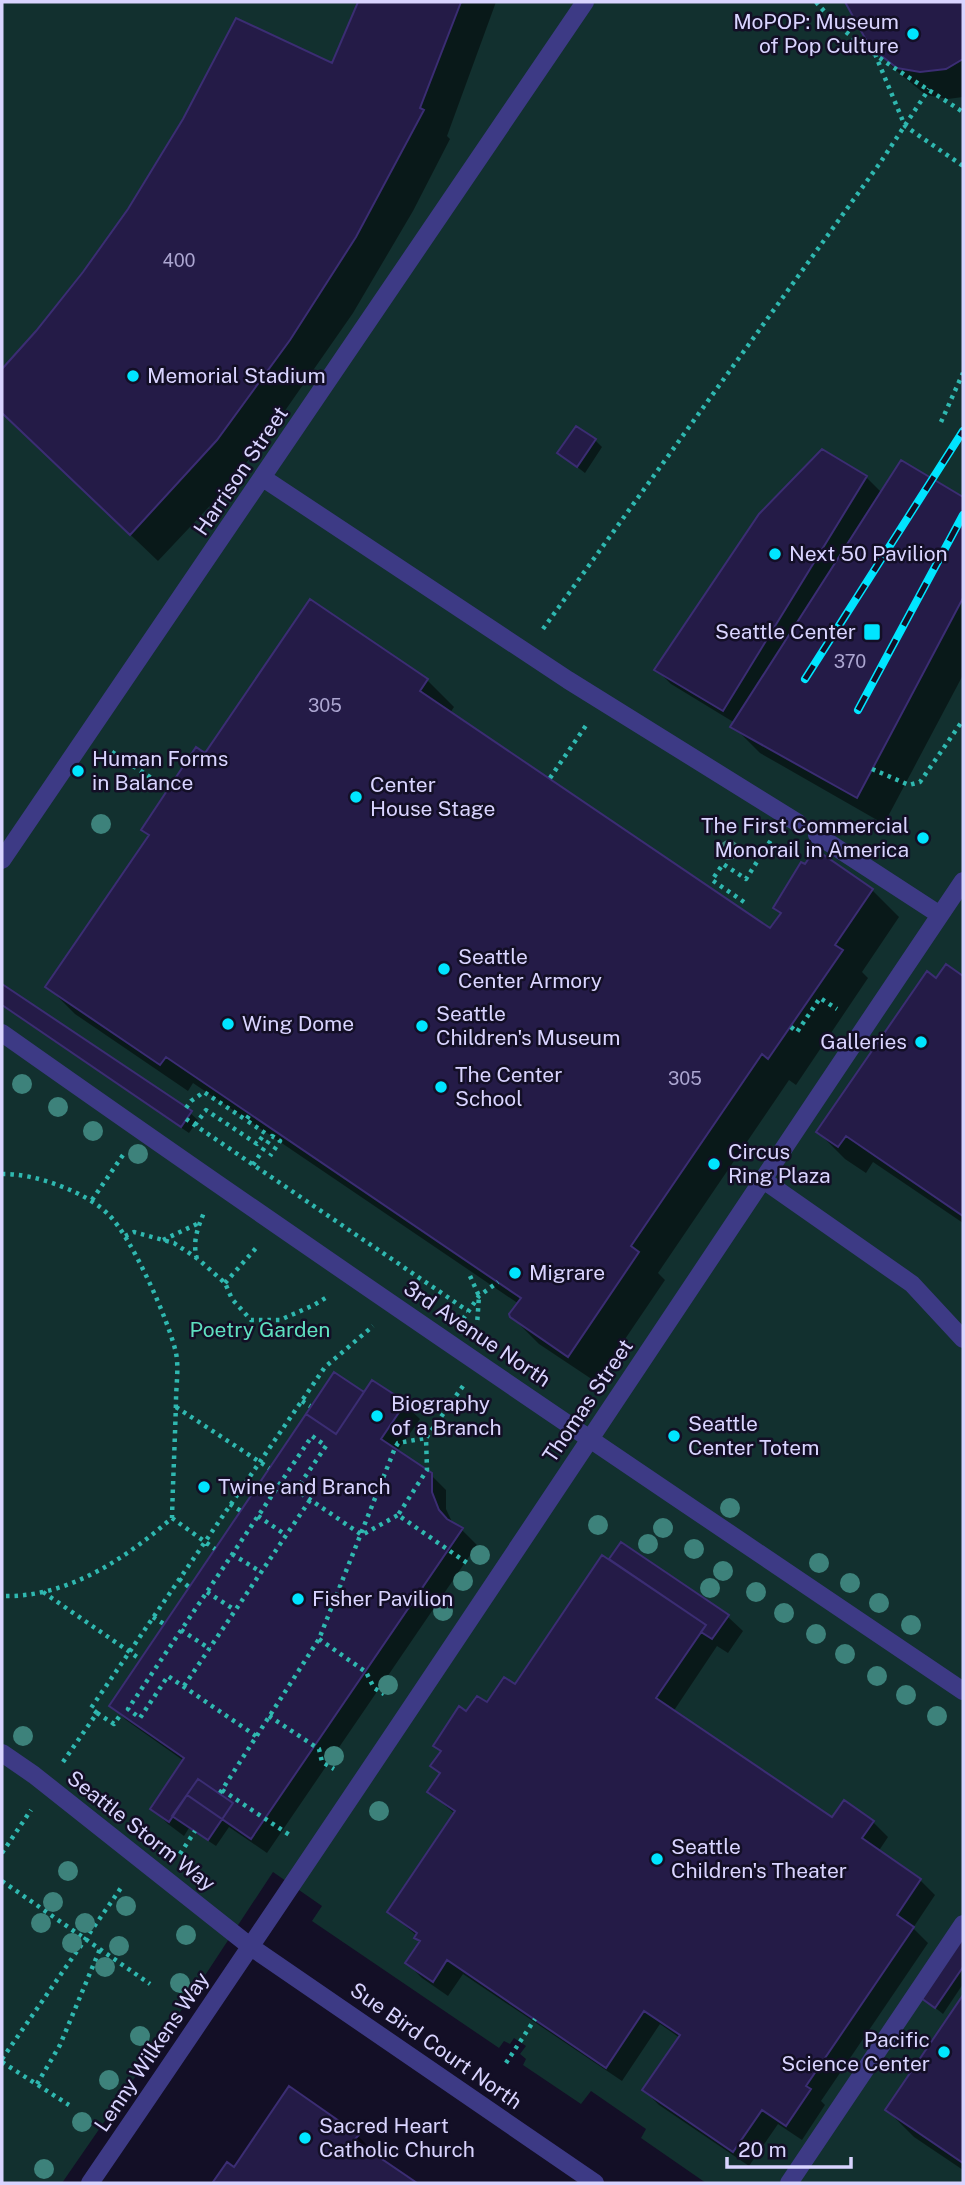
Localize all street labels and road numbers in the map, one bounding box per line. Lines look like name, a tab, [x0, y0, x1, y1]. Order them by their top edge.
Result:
street label: Harrison Street	[188, 401, 293, 540]
street label: 3rd Avenue North	[399, 1275, 555, 1392]
street label: Thomas Street	[537, 1334, 638, 1467]
street label: Seattle Storm Way	[62, 1765, 220, 1896]
street label: Lenny Wilkens Way	[89, 1967, 214, 2136]
street label: Sue Bird Court North	[346, 1977, 527, 2114]

